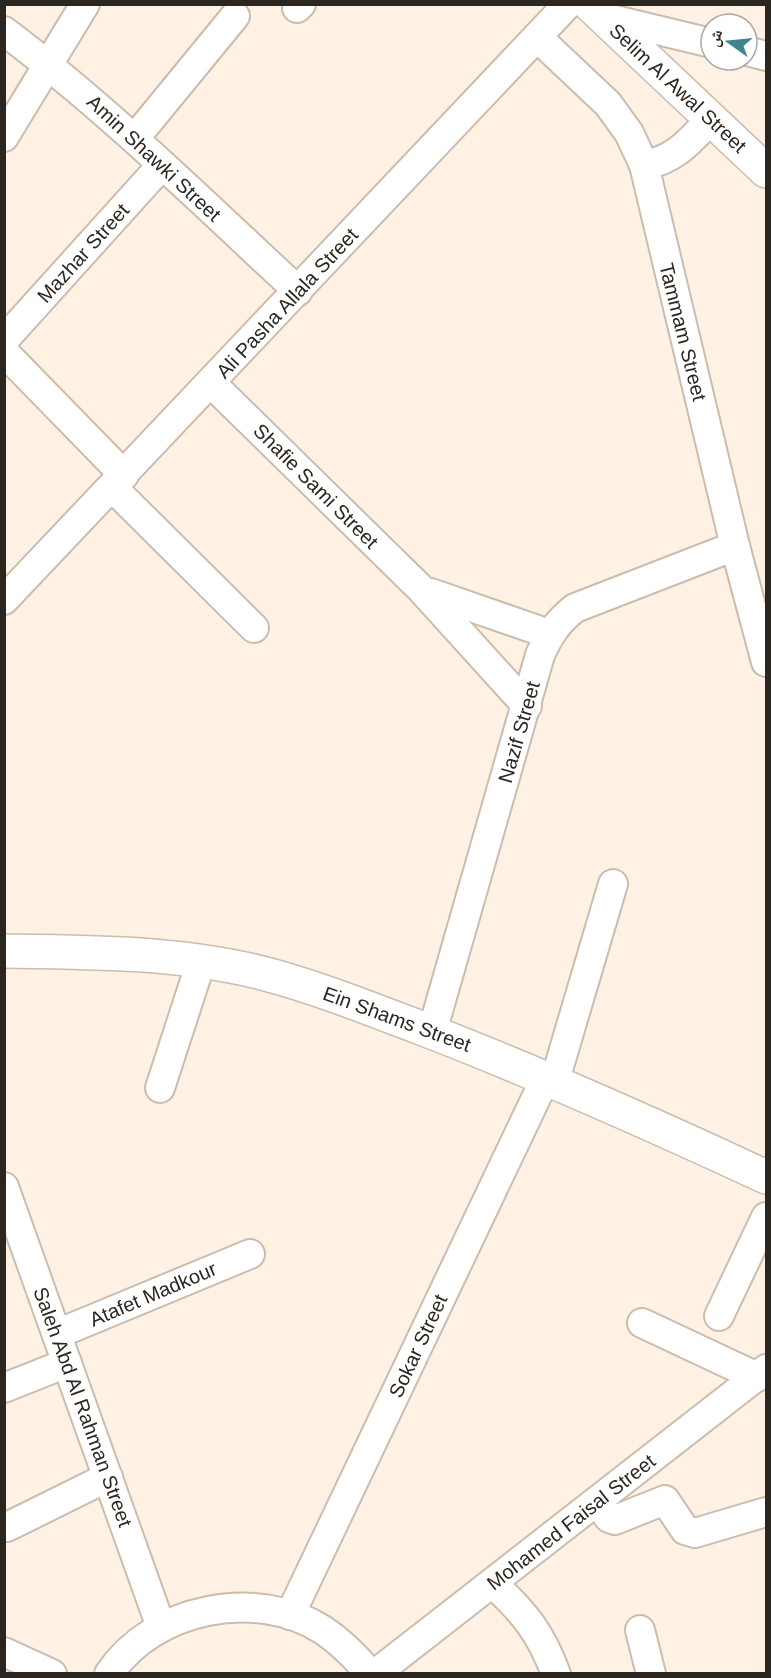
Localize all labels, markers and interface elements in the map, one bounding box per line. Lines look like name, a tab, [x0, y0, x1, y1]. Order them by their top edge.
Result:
north arrow	[699, 12, 759, 72]
street label: Selim Al Awal Street	[605, 19, 751, 157]
text: ش	[705, 28, 726, 49]
street label: Amin Shawki Street	[83, 90, 226, 226]
street label: Mazhar Street	[33, 199, 133, 307]
street label: Ali Pasha Allala Street	[212, 223, 362, 382]
street label: Tammam Street	[655, 261, 711, 404]
street label: Shafie Sami Street	[249, 419, 383, 553]
street label: Nazif Street	[494, 678, 544, 785]
street label: Ein Shams Street	[320, 982, 474, 1056]
street label: Atafet Madkour	[86, 1257, 220, 1331]
street label: Saleh Abd Al Rahman Street	[29, 1284, 137, 1530]
street label: Sokar Street	[385, 1291, 452, 1401]
street label: Mohamed Faisal Street	[483, 1449, 660, 1594]

